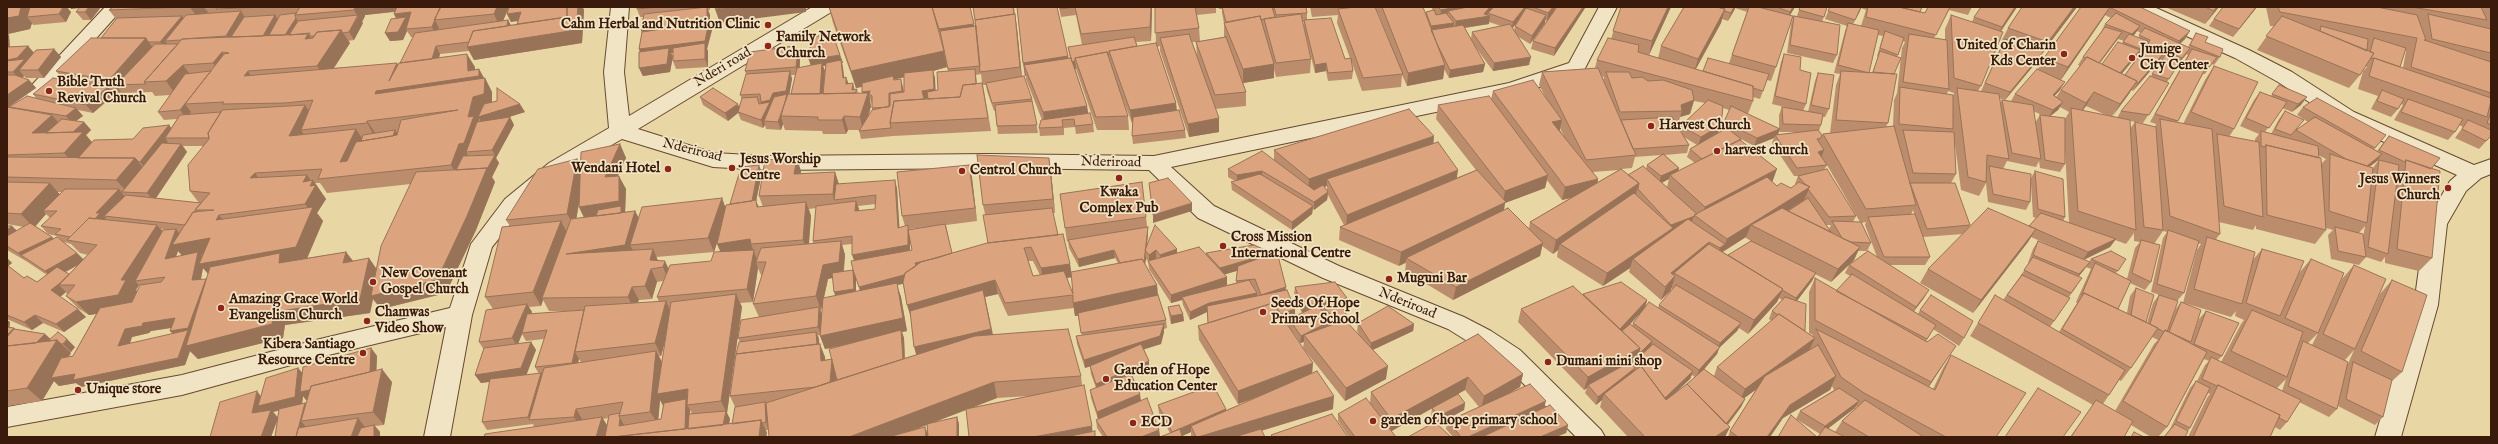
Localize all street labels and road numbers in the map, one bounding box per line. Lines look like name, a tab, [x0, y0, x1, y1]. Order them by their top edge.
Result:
street label: Nderi road	[691, 44, 755, 92]
street label: Nderiroad	[661, 136, 723, 166]
street label: Nderiroad	[1081, 154, 1141, 172]
street label: Nderiroad	[1376, 285, 1438, 323]

